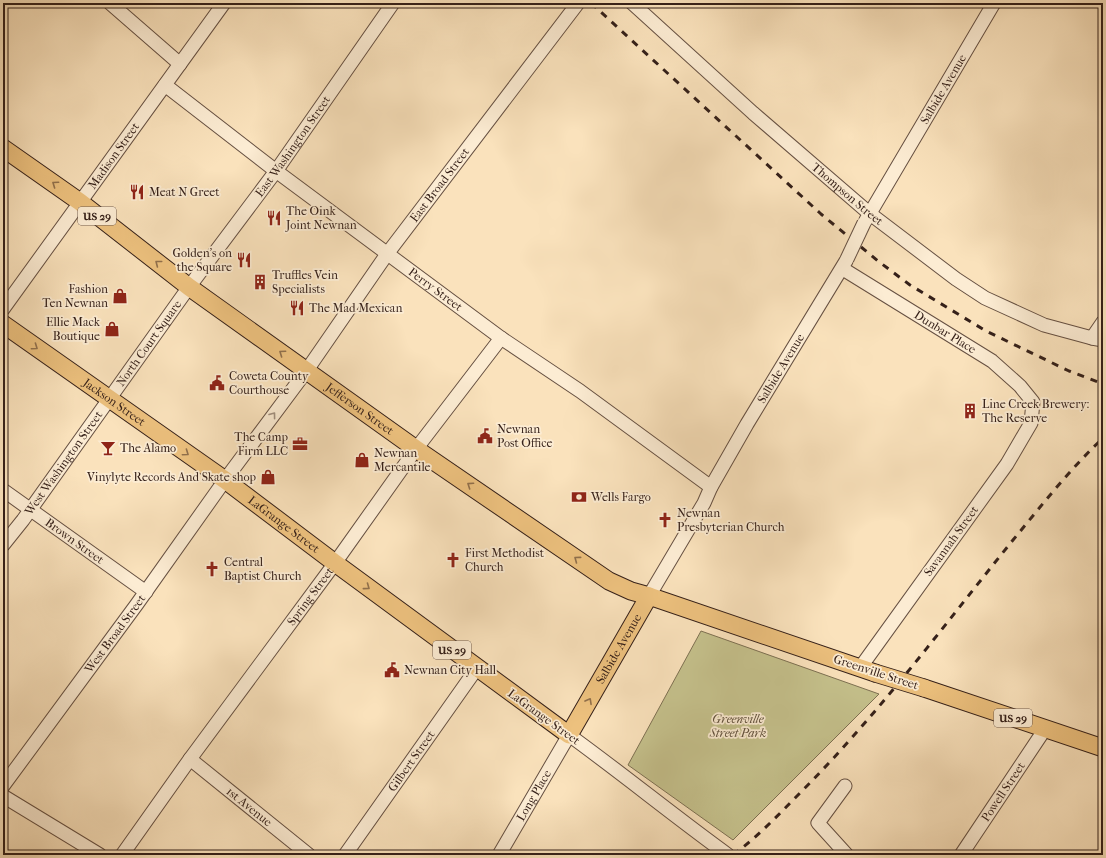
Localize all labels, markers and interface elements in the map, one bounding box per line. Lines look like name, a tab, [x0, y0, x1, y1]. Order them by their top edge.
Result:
street label: Salbide Avenue	[917, 52, 969, 126]
street label: East Washington Street	[252, 92, 334, 199]
street label: Madison Street	[85, 119, 143, 192]
street label: East Broad Street	[407, 144, 473, 225]
street label: Thompson Street	[809, 160, 887, 229]
one-way arrow	[52, 181, 59, 189]
restaurant icon: Meat N Greet	[128, 183, 146, 201]
place label: Meat N Greet	[149, 185, 220, 199]
place label: The Oink Joint Newnan	[285, 204, 357, 232]
road number: US 29	[78, 207, 116, 225]
restaurant icon: The Oink Joint Newnan	[265, 209, 283, 227]
place label: Golden's on the Square	[172, 246, 232, 274]
restaurant icon: Golden's on the Square	[235, 251, 253, 269]
one-way arrow	[156, 261, 163, 268]
street label: Perry Street	[406, 265, 466, 314]
place label: Truffles Vein Specialists	[272, 268, 338, 296]
building icon: Truffles Vein Specialists	[251, 273, 269, 291]
place label: Fashion Ten Newnan	[42, 282, 108, 310]
shop icon: Fashion Ten Newnan	[111, 287, 129, 305]
street label: North Court Square	[113, 297, 184, 389]
restaurant icon: The Mad Mexican	[288, 299, 306, 317]
place label: The Mad Mexican	[309, 301, 402, 315]
street label: Dunbar Place	[912, 308, 979, 356]
place label: Ellie Mack Boutique	[46, 315, 101, 343]
shop icon: Ellie Mack Boutique	[103, 320, 121, 338]
street label: Salbide Avenue	[754, 331, 807, 406]
one-way arrow	[31, 342, 38, 350]
one-way arrow	[279, 351, 286, 358]
place label: Coweta County Courthouse	[229, 369, 309, 397]
public building icon: Coweta County Courthouse	[208, 374, 226, 392]
street label: Jackson Street	[80, 375, 149, 429]
street label: Jefferson Street	[322, 379, 397, 438]
place label: Line Creek Brewery: The Reserve	[982, 397, 1090, 425]
building icon: Line Creek Brewery: The Reserve	[961, 402, 979, 420]
street label: West Washington Street	[21, 408, 106, 519]
one-way arrow	[268, 413, 275, 420]
place label: Newnan Post Office	[497, 422, 553, 450]
public building icon: Newnan Post Office	[476, 427, 494, 445]
place label: The Camp Firm LLC	[234, 430, 288, 458]
office icon: The Camp Firm LLC	[291, 435, 309, 453]
bar icon: The Alamo	[99, 439, 117, 457]
place label: The Alamo	[120, 441, 176, 455]
place label: Newnan Mercantile	[374, 446, 431, 474]
one-way arrow	[182, 448, 189, 455]
shop icon: Newnan Mercantile	[353, 451, 371, 469]
shop icon: Vinylyte Records And Skate shop	[259, 468, 277, 486]
place label: Vinylyte Records And Skate shop	[86, 470, 256, 484]
one-way arrow	[467, 482, 474, 490]
bank icon: Wells Fargo	[570, 488, 588, 506]
place label: Wells Fargo	[590, 490, 651, 504]
street label: LaGrange Street	[245, 493, 323, 556]
street label: Savannah Street	[921, 503, 982, 579]
place label: Newnan Presbyterian Church	[677, 506, 785, 534]
church icon: Newnan Presbyterian Church	[656, 511, 674, 529]
street label: Brown Street	[43, 515, 107, 567]
place label: First Methodist Church	[465, 546, 545, 574]
church icon: First Methodist Church	[444, 551, 462, 569]
place label: Central Baptist Church	[224, 555, 302, 583]
one-way arrow	[574, 557, 581, 564]
church icon: Central Baptist Church	[203, 560, 221, 578]
street label: Spring Street	[284, 564, 337, 628]
one-way arrow	[362, 582, 369, 589]
street label: West Broad Street	[81, 591, 149, 676]
street label: Salbide Avenue	[593, 611, 644, 686]
road number: US 29	[433, 641, 471, 659]
street label: Greenville Street	[832, 652, 921, 693]
public building icon: Newnan City Hall	[383, 661, 401, 679]
place label: Newnan City Hall	[404, 663, 497, 677]
street label: LaGrange Street	[505, 686, 583, 748]
one-way arrow	[584, 698, 591, 705]
road number: US 29	[994, 709, 1032, 727]
park label: Greenville Street Park	[709, 712, 766, 740]
street label: Gilbert Street	[385, 727, 438, 794]
street label: Powell Street	[978, 759, 1028, 824]
street label: Long Place	[513, 767, 554, 823]
street label: 1st Avenue	[224, 784, 275, 829]

